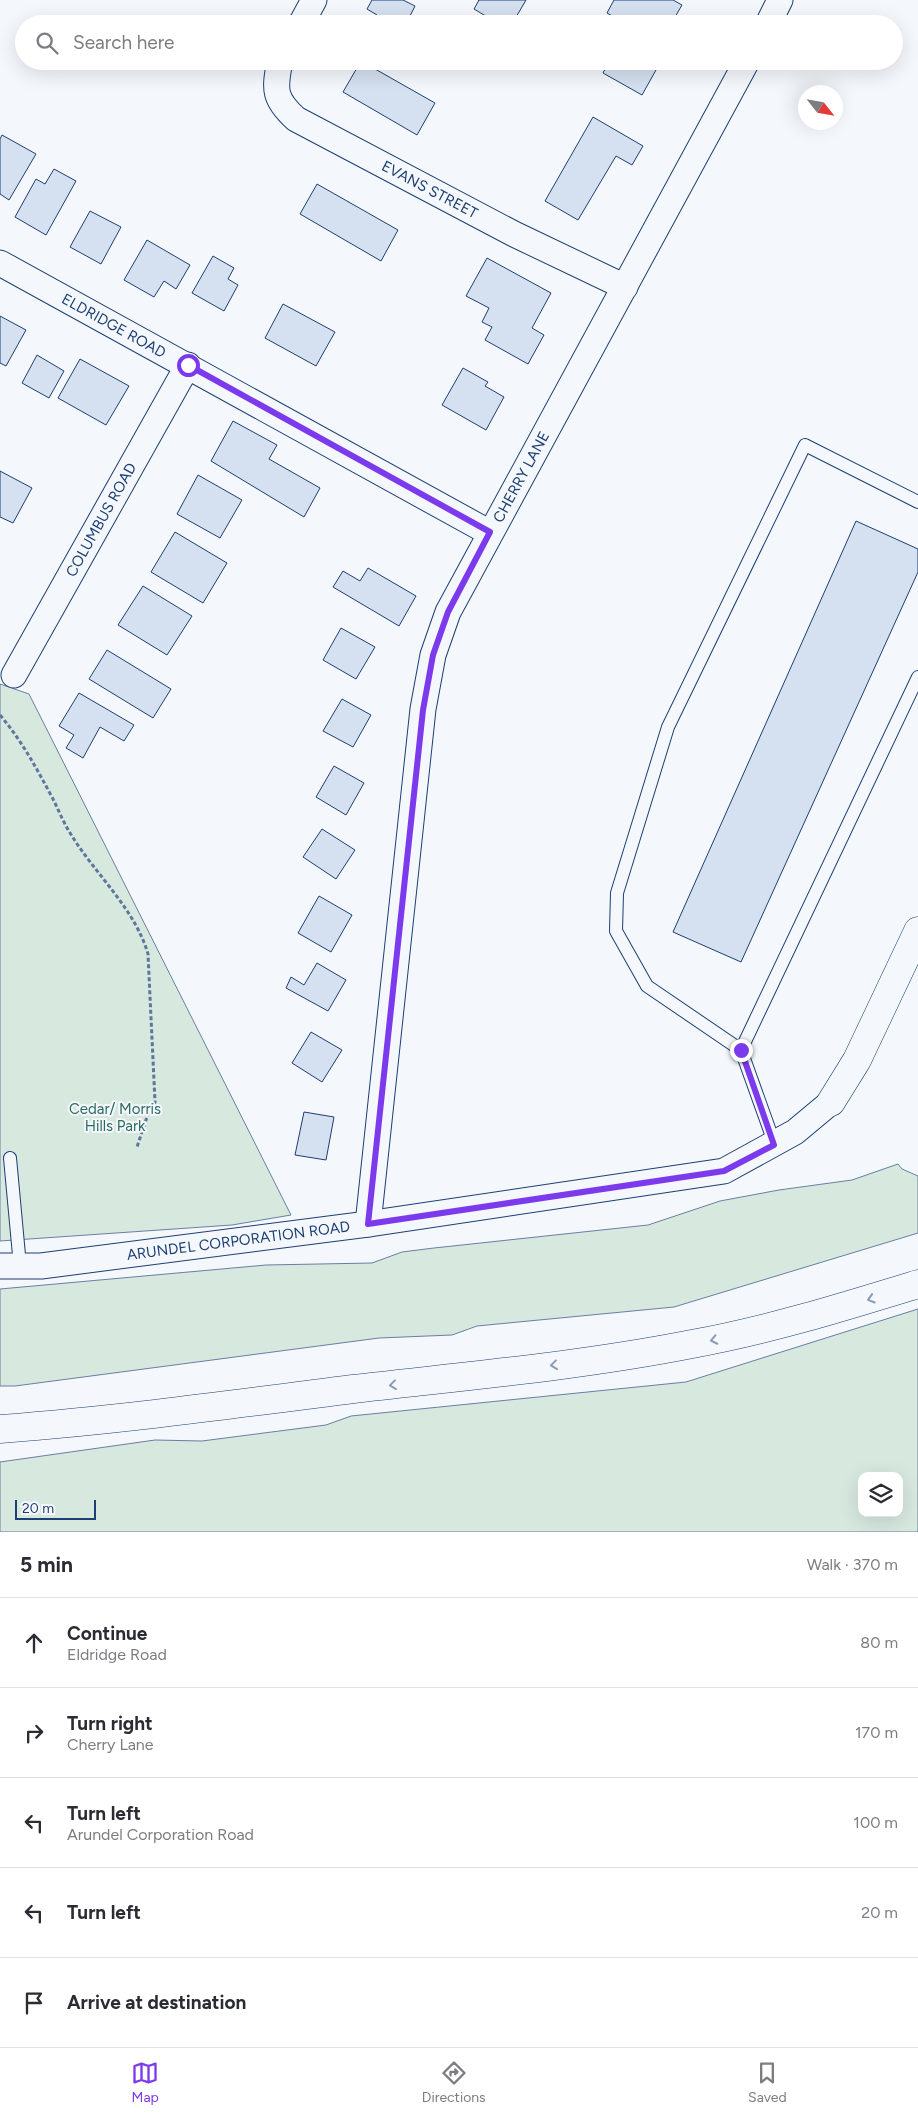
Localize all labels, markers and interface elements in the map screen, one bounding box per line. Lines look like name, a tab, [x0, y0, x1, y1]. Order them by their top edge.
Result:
search box	[15, 15, 903, 70]
icon: search	[33, 29, 61, 57]
text: Search here	[73, 31, 175, 54]
north arrow	[798, 85, 843, 130]
street label: EVANS STREET	[379, 157, 482, 223]
street label: ELDRIDGE ROAD	[59, 290, 169, 362]
route start	[177, 354, 200, 377]
street label: CHERRY LANE	[489, 428, 553, 526]
street label: COLUMBUS ROAD	[62, 460, 140, 580]
route end	[730, 1039, 753, 1062]
park label: Cedar/ Morris Hills Park	[69, 1100, 161, 1135]
street label: ARUNDEL CORPORATION ROAD	[126, 1217, 351, 1264]
one-way arrow	[868, 1293, 876, 1303]
one-way arrow	[710, 1334, 719, 1344]
one-way arrow	[550, 1359, 558, 1370]
one-way arrow	[388, 1379, 396, 1390]
map controls	[858, 1472, 903, 1517]
button: layers	[858, 1472, 903, 1517]
scale bar	[15, 1497, 96, 1520]
text: 20 m	[22, 1500, 54, 1517]
text: 5 min	[20, 1552, 73, 1577]
text: Walk · 370 m	[807, 1555, 898, 1574]
text: Continue	[67, 1622, 147, 1645]
icon: ahead	[20, 1629, 48, 1657]
text: 80 m	[860, 1633, 898, 1652]
text: Eldridge Road	[67, 1645, 167, 1664]
text: Turn right	[67, 1712, 153, 1735]
icon: right	[20, 1719, 48, 1747]
text: 170 m	[855, 1723, 898, 1742]
text: Cherry Lane	[67, 1735, 154, 1754]
text: Turn left	[67, 1802, 141, 1825]
icon: left	[20, 1809, 48, 1837]
text: 100 m	[853, 1813, 898, 1832]
text: Arundel Corporation Road	[67, 1825, 254, 1844]
icon: left	[20, 1899, 48, 1927]
text: Turn left	[67, 1901, 141, 1924]
text: 20 m	[861, 1903, 898, 1922]
icon: arrive	[20, 1989, 48, 2017]
text: Arrive at destination	[67, 1991, 246, 2014]
tab: Map	[131, 2059, 159, 2106]
tab: Directions	[422, 2059, 486, 2106]
tab: Saved	[748, 2059, 787, 2106]

